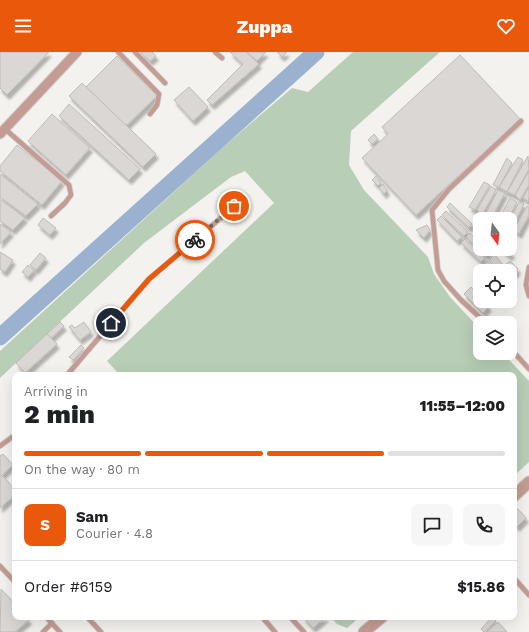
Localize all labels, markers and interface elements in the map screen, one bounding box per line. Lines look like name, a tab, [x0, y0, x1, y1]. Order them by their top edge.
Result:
icon: menu	[12, 15, 34, 37]
icon: heart	[495, 15, 517, 37]
text: Zuppa	[237, 16, 292, 37]
pin	[217, 189, 251, 223]
icon: bag	[223, 195, 245, 217]
north arrow	[473, 212, 517, 256]
map controls	[473, 212, 517, 360]
courier	[175, 220, 215, 260]
icon: bike	[184, 229, 206, 251]
button: locate	[473, 264, 517, 308]
pin	[94, 306, 128, 340]
icon: home	[100, 312, 122, 334]
button: layers	[473, 316, 517, 360]
text: Arriving in	[24, 384, 88, 399]
text: 11:55–12:00	[420, 397, 505, 415]
text: 2 min	[24, 399, 95, 429]
text: On the way · 80 m	[24, 462, 140, 477]
button: chat	[411, 504, 453, 546]
button: phone	[463, 504, 505, 546]
text: Sam	[76, 508, 108, 526]
text: S	[40, 516, 50, 534]
text: Courier · 4.8	[76, 526, 153, 541]
text: Order #6159	[24, 578, 113, 596]
text: $15.86	[457, 578, 505, 596]

